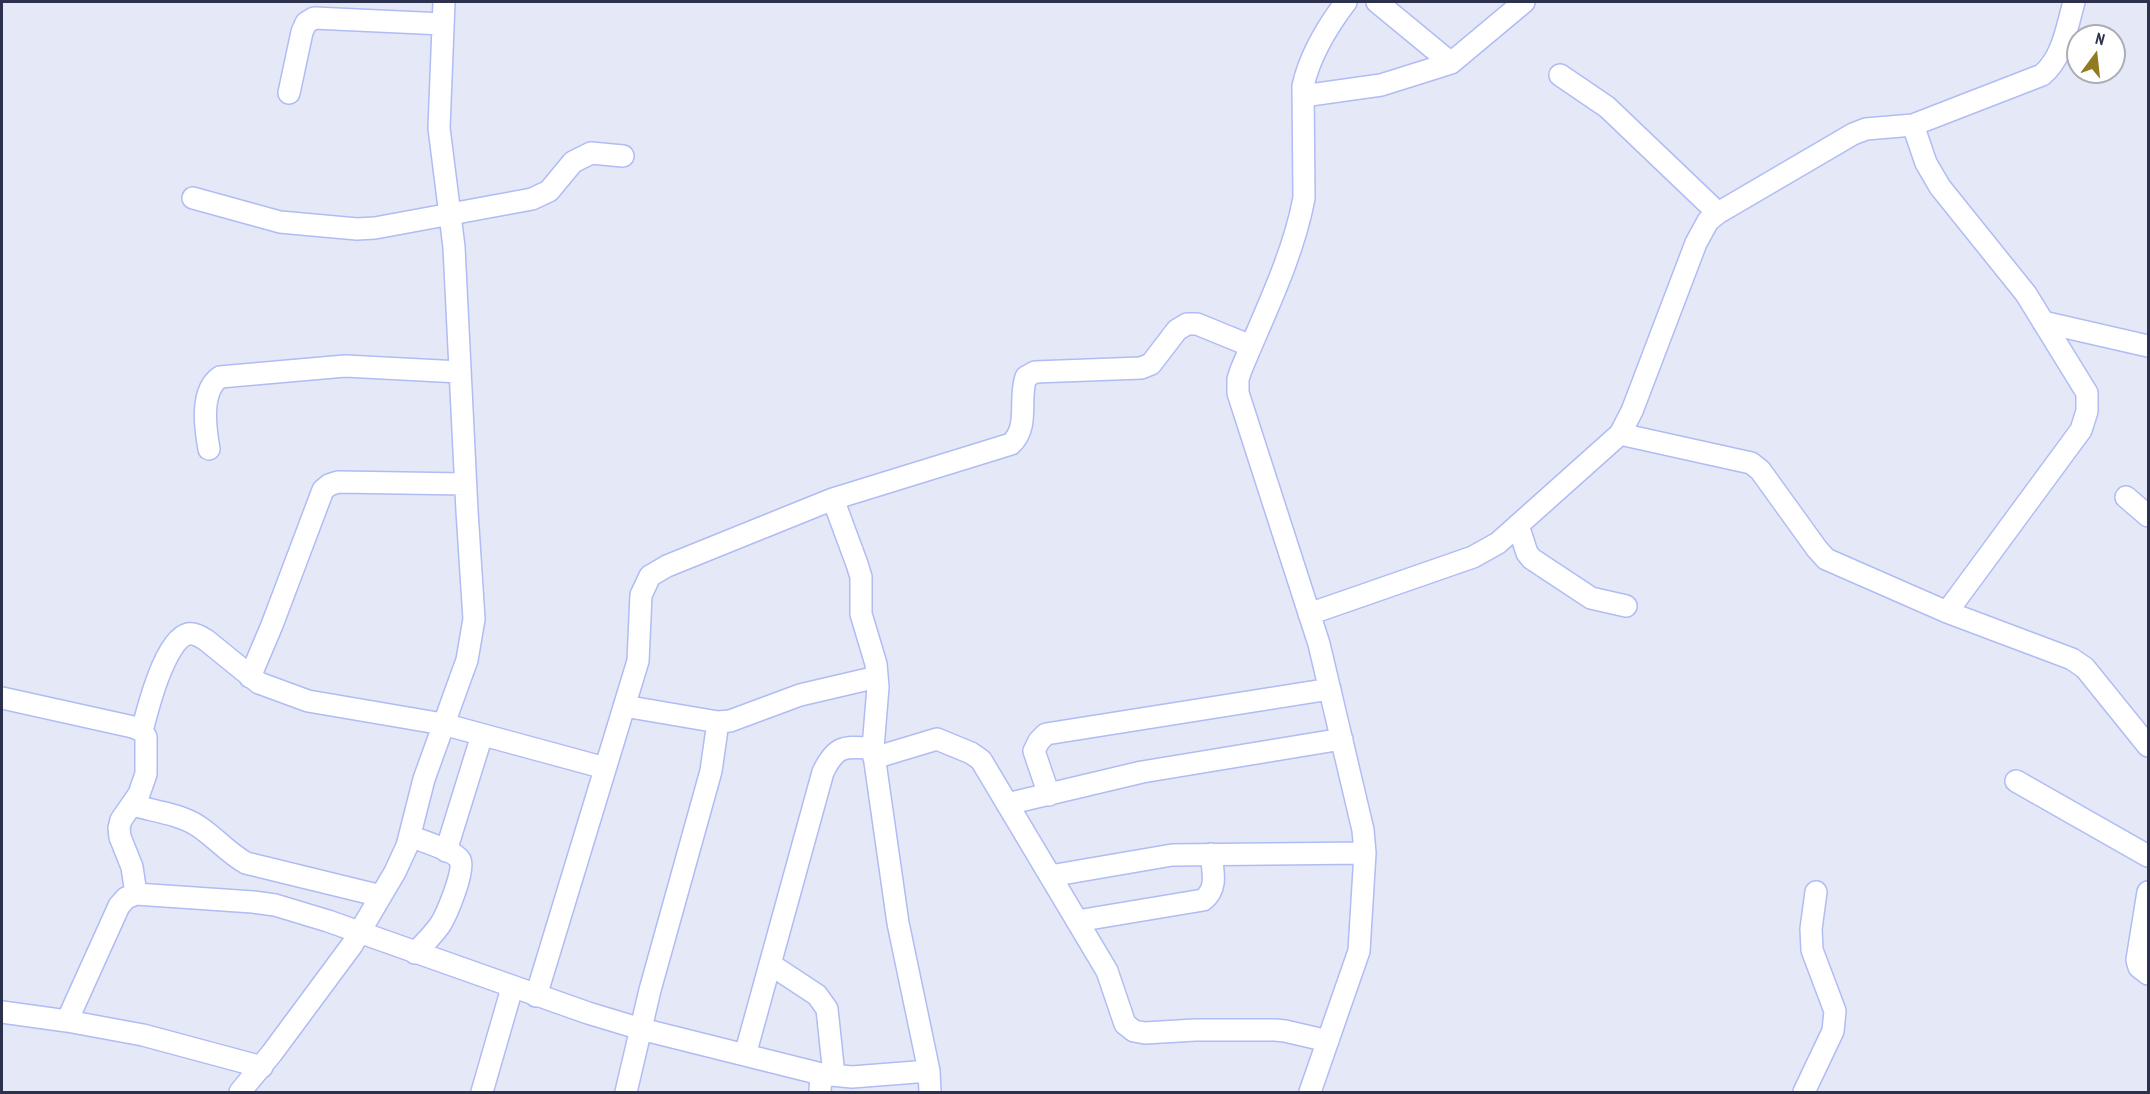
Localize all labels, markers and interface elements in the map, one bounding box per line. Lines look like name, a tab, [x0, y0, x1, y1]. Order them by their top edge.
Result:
north arrow	[2066, 24, 2126, 84]
text: N	[2093, 28, 2107, 49]

